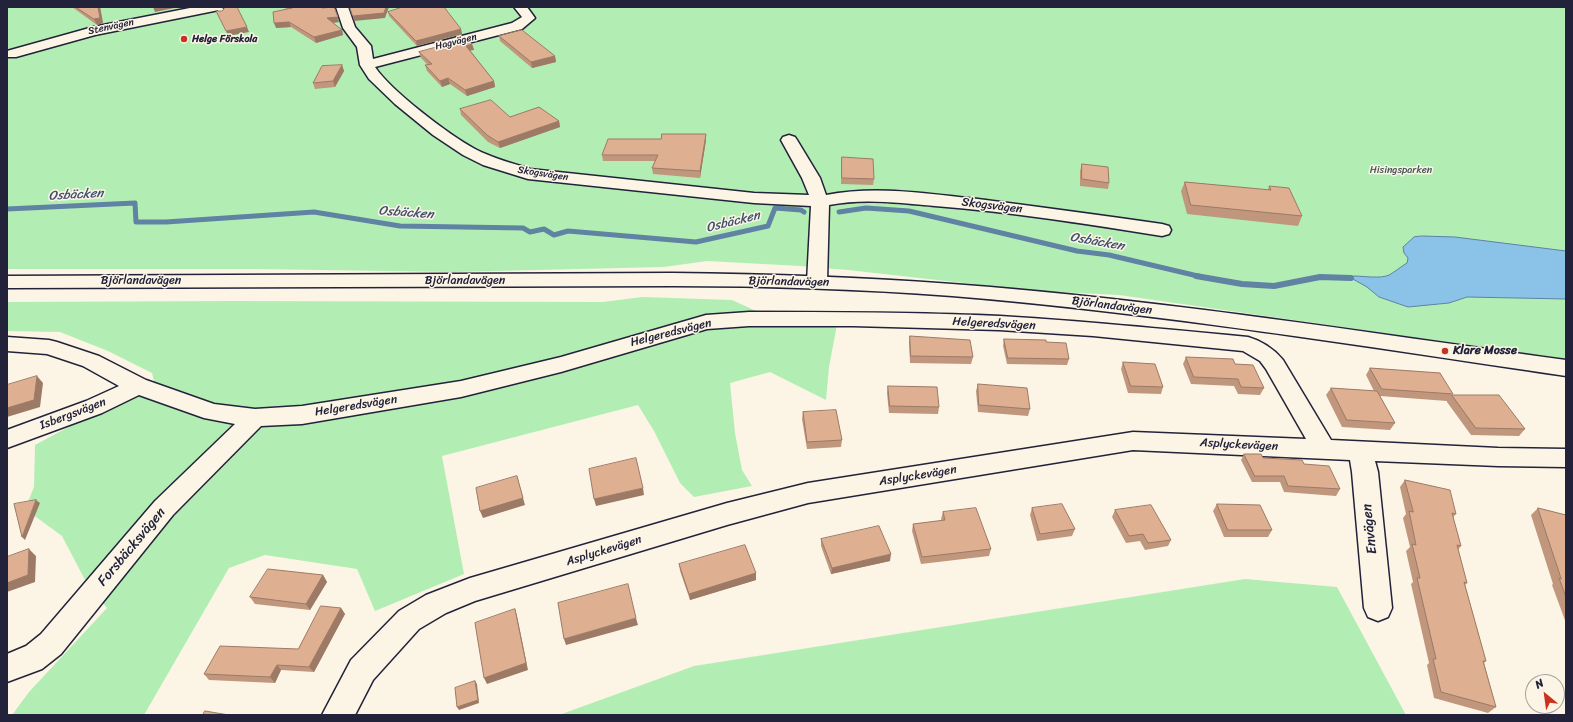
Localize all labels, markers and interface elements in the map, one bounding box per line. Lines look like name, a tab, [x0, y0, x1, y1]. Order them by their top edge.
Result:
street label: Stenvägen	[87, 16, 135, 38]
street label: Hagvägen	[434, 31, 478, 53]
place label: Helge Förskola	[192, 33, 257, 45]
marker: Helge Förskola	[179, 34, 189, 44]
street label: Skogsvägen	[517, 164, 569, 184]
park label: Hisingsparken	[1370, 164, 1432, 176]
water label: Osbäcken	[48, 186, 104, 204]
street label: Skogsvägen	[961, 195, 1023, 217]
water label: Osbäcken	[378, 203, 434, 223]
water label: Osbäcken	[704, 208, 762, 236]
water label: Osbäcken	[1069, 230, 1125, 254]
street label: Björlandavägen	[101, 274, 181, 288]
street label: Björlandavägen	[425, 274, 505, 288]
street label: Björlandavägen	[749, 274, 829, 290]
street label: Björlandavägen	[1071, 294, 1153, 318]
street label: Helgeredsvägen	[952, 315, 1036, 333]
street label: Helgeredsvägen	[629, 316, 713, 350]
place label: Klare Mosse	[1453, 344, 1517, 358]
marker: Klare Mosse	[1440, 346, 1450, 356]
street label: Helgeredsvägen	[314, 392, 398, 420]
street label: Isbergsvägen	[38, 395, 108, 433]
street label: Asplyckevägen	[1200, 436, 1278, 454]
street label: Asplyckevägen	[878, 463, 958, 489]
street label: Envägen	[1359, 503, 1381, 555]
street label: Forsbäcksvägen	[94, 504, 170, 590]
street label: Asplyckevägen	[564, 533, 644, 569]
north arrow	[1525, 674, 1565, 714]
text: N	[1531, 674, 1547, 694]

